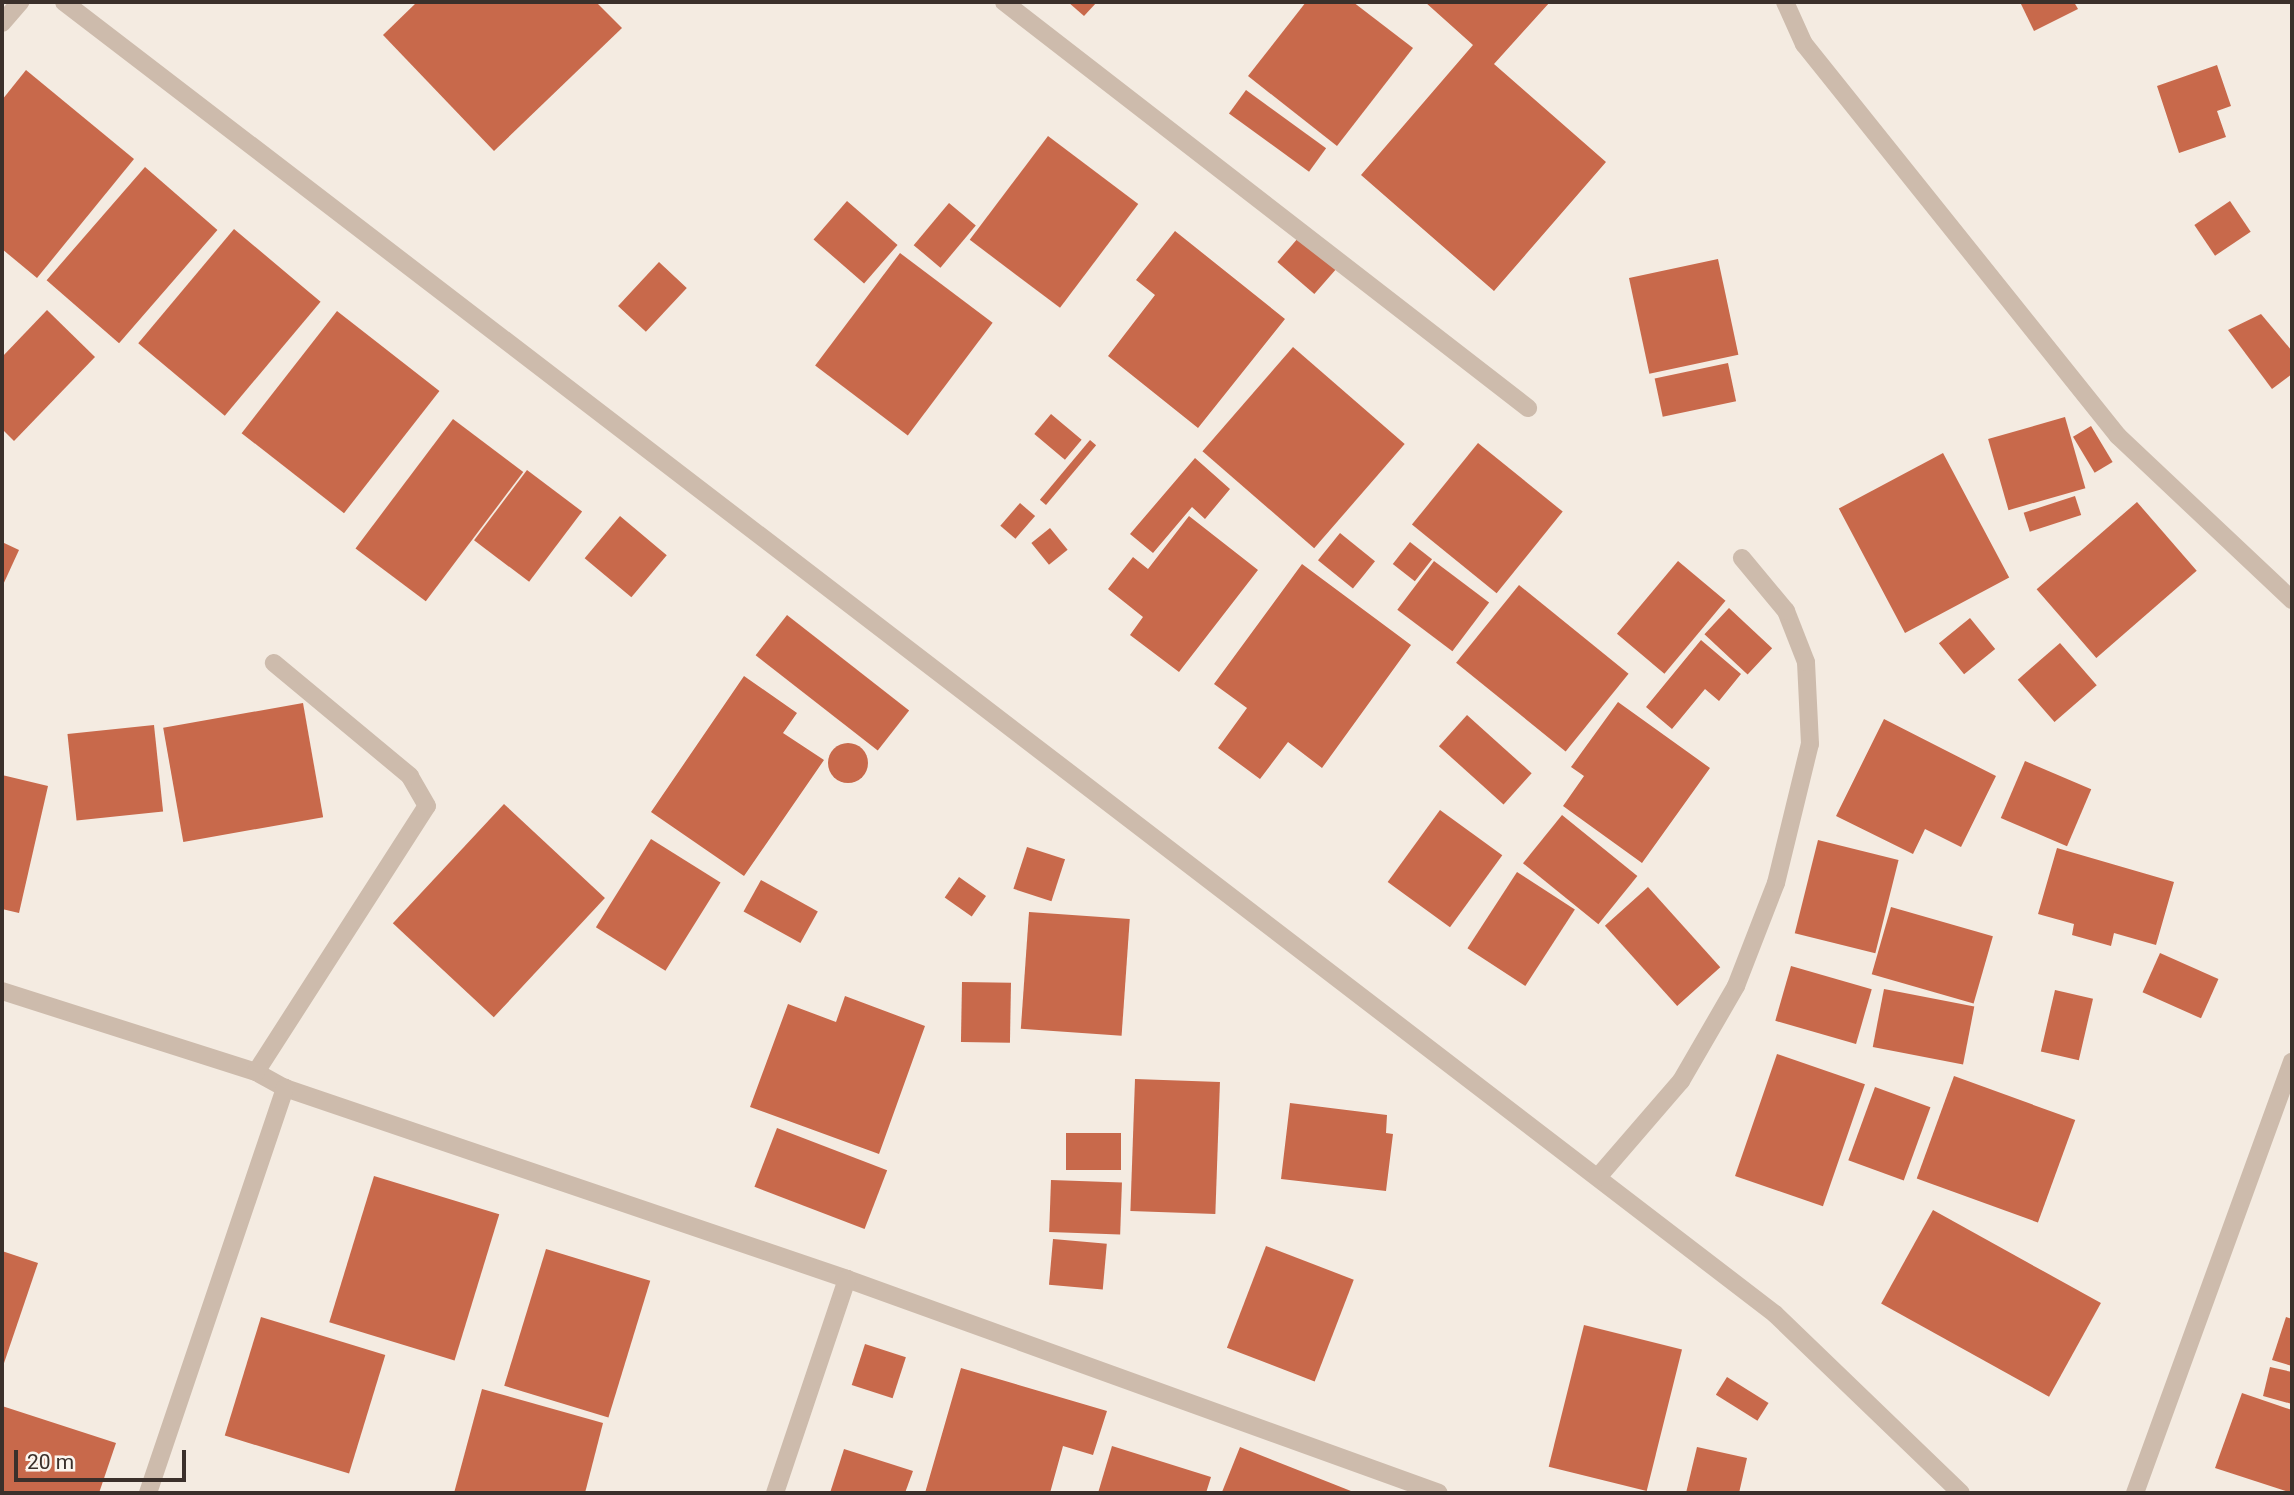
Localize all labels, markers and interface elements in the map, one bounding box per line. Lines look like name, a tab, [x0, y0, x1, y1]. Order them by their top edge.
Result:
scale bar	[18, 1436, 189, 1480]
text: 20 m	[27, 1450, 74, 1474]

